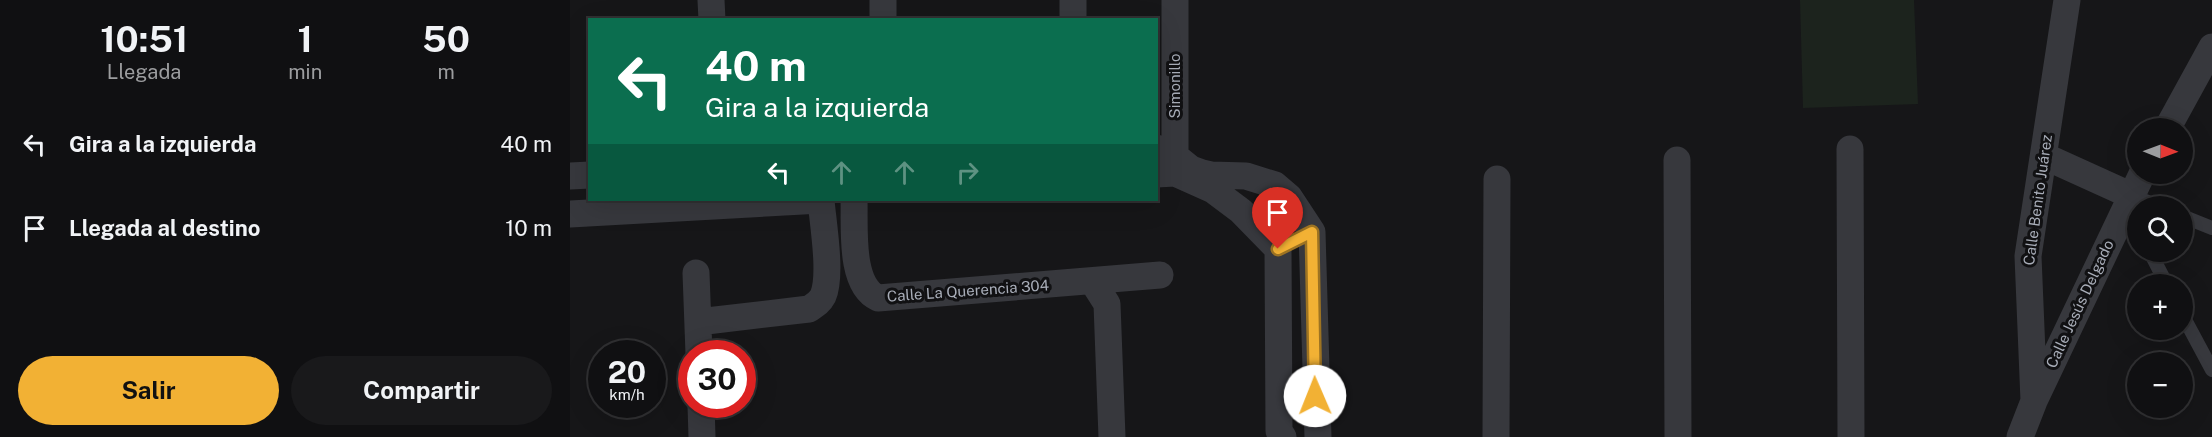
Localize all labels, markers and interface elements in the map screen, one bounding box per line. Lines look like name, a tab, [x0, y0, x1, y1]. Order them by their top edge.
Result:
text: 10:51	[100, 18, 188, 60]
text: 1	[298, 18, 313, 60]
text: 50	[422, 18, 470, 60]
text: 40 m	[705, 41, 807, 90]
icon: left	[606, 42, 684, 120]
street label: Simonillo	[1166, 54, 1183, 118]
text: Llegada	[107, 60, 181, 84]
text: min	[288, 60, 322, 84]
text: m	[437, 60, 455, 84]
text: Gira a la izquierda	[705, 91, 929, 123]
north arrow	[2127, 118, 2193, 184]
map controls	[2127, 118, 2193, 418]
icon: left	[18, 128, 51, 161]
text: Gira a la izquierda	[69, 131, 256, 157]
text: 40 m	[500, 131, 552, 157]
street label: Calle Benito Juárez	[2020, 133, 2055, 266]
icon: left	[762, 156, 795, 189]
icon: ahead	[825, 156, 858, 189]
icon: ahead	[888, 156, 921, 189]
icon: right	[951, 156, 984, 189]
pin	[1252, 187, 1303, 249]
icon: arrive	[1261, 196, 1294, 229]
button: search	[2127, 196, 2193, 262]
icon: arrive	[18, 212, 51, 245]
text: Llegada al destino	[69, 215, 260, 241]
text: 10 m	[505, 215, 552, 241]
street label: Calle Jesús Delgado	[2042, 237, 2117, 370]
button: +	[2127, 274, 2193, 340]
street label: Calle La Querencia 304	[886, 276, 1050, 305]
speed limit sign: 30	[678, 340, 756, 418]
button: −	[2127, 352, 2193, 418]
text: 20	[608, 354, 646, 390]
button: Salir	[18, 356, 279, 425]
button: Compartir	[291, 356, 552, 425]
position arrow	[1283, 364, 1347, 428]
text: km/h	[609, 386, 645, 403]

